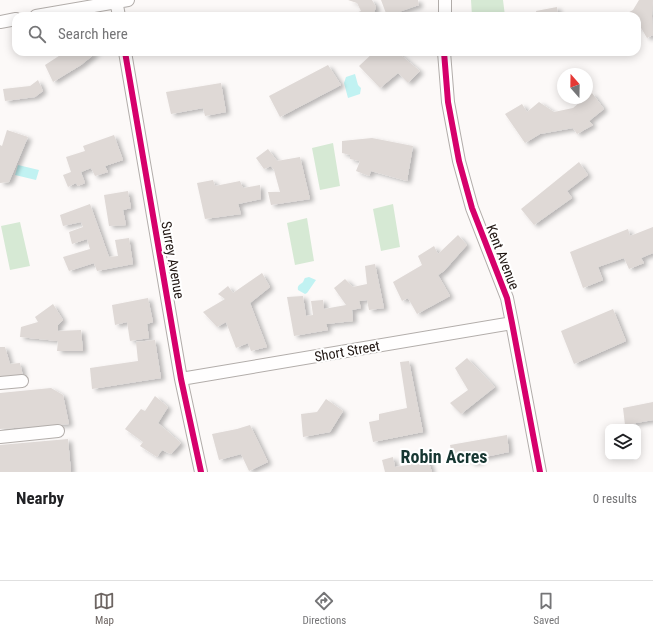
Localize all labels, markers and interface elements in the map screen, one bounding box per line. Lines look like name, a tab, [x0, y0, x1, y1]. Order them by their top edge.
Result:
search box	[12, 12, 641, 56]
icon: search	[26, 23, 48, 45]
text: Search here	[58, 25, 128, 43]
north arrow	[557, 68, 593, 104]
street label: Surrey Avenue	[158, 220, 188, 300]
street label: Kent Avenue	[483, 222, 523, 292]
street label: Short Street	[313, 337, 381, 365]
map controls	[605, 424, 641, 460]
button: layers	[605, 424, 641, 460]
district label: Robin Acres	[401, 446, 487, 467]
text: Nearby	[16, 488, 64, 508]
text: 0 results	[593, 491, 637, 506]
tab: Map	[93, 590, 115, 627]
tab: Directions	[302, 590, 346, 627]
tab: Saved	[533, 590, 560, 627]

